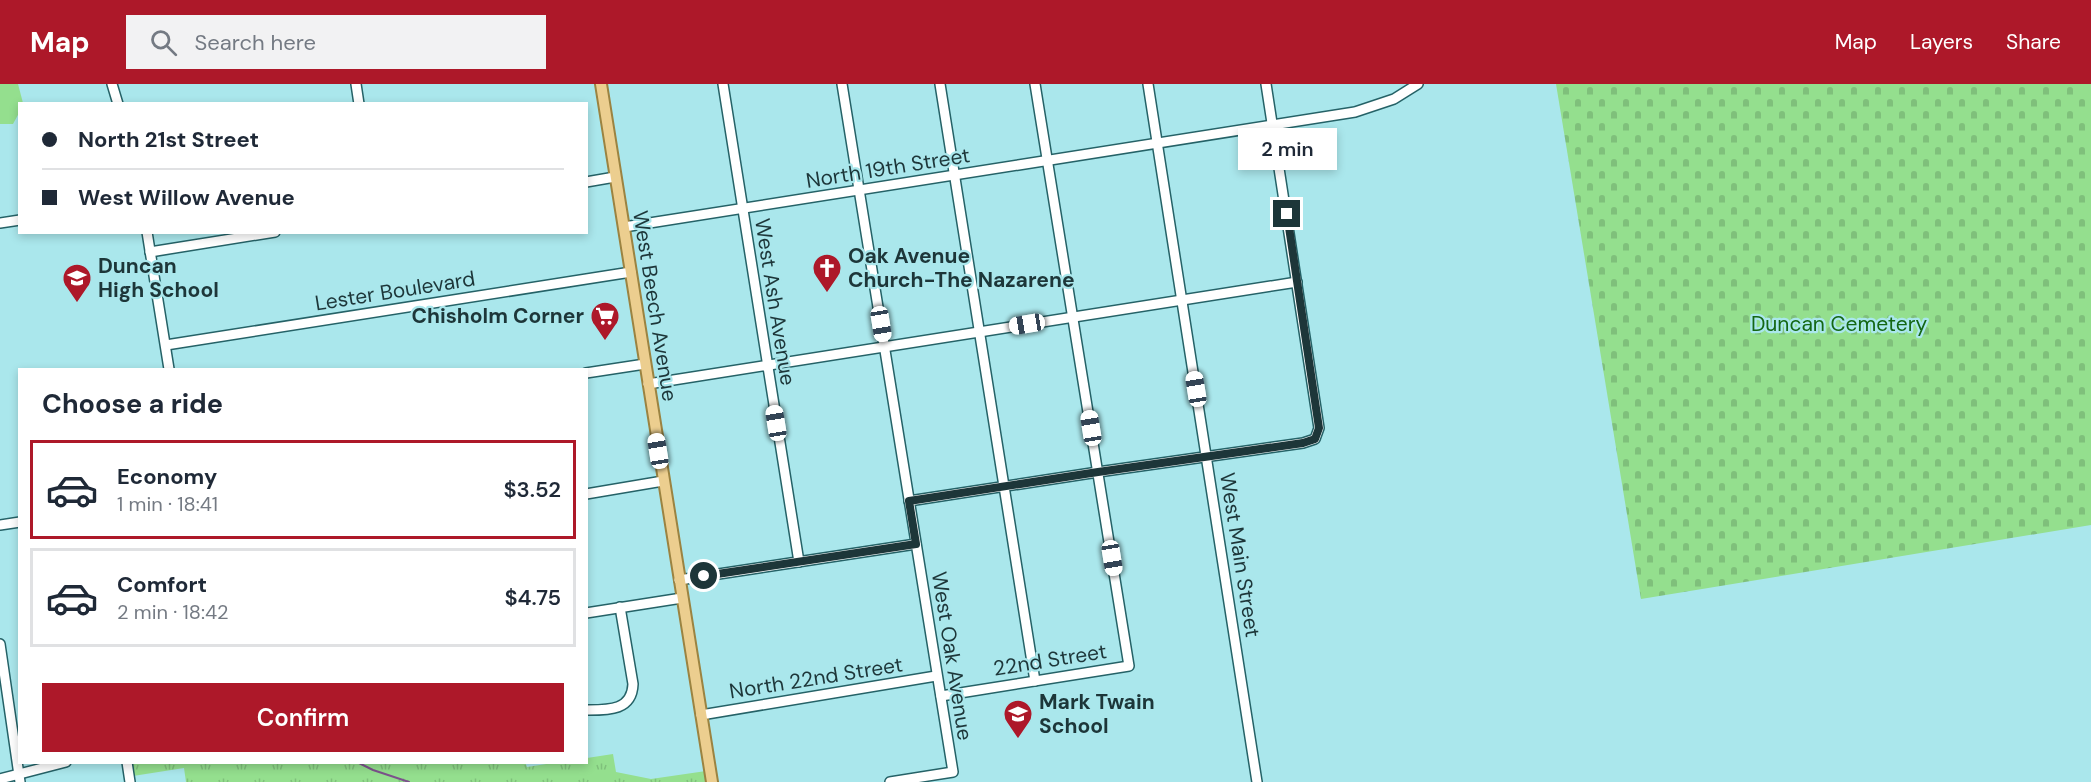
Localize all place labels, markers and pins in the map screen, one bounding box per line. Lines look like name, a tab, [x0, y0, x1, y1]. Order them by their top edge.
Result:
place label: Oak Avenue Church-The Nazarene	[848, 242, 1075, 294]
place label: Duncan High School	[98, 252, 219, 304]
church icon: Oak Avenue Church-The Nazarene	[811, 252, 843, 294]
school or university icon: Duncan High School	[61, 262, 93, 304]
supermarket icon: Chisholm Corner	[589, 300, 621, 342]
place label: Chisholm Corner	[411, 302, 584, 330]
place label: Mark Twain School	[1039, 688, 1155, 740]
school or university icon: Mark Twain School	[1002, 698, 1034, 740]

